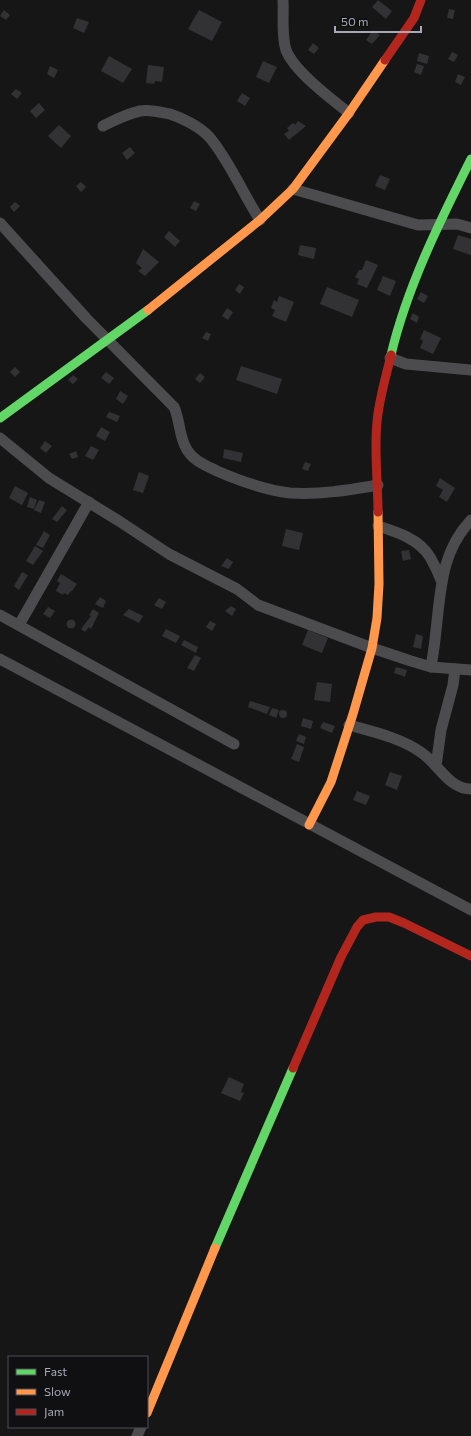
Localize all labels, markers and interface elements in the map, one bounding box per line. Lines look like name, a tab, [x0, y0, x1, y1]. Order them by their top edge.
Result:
scale bar	[335, 8, 421, 34]
text: 50 m	[341, 14, 369, 28]
legend	[8, 1356, 148, 1428]
text: Fast	[44, 1364, 67, 1378]
text: Slow	[44, 1384, 71, 1398]
text: Jam	[44, 1404, 64, 1419]

